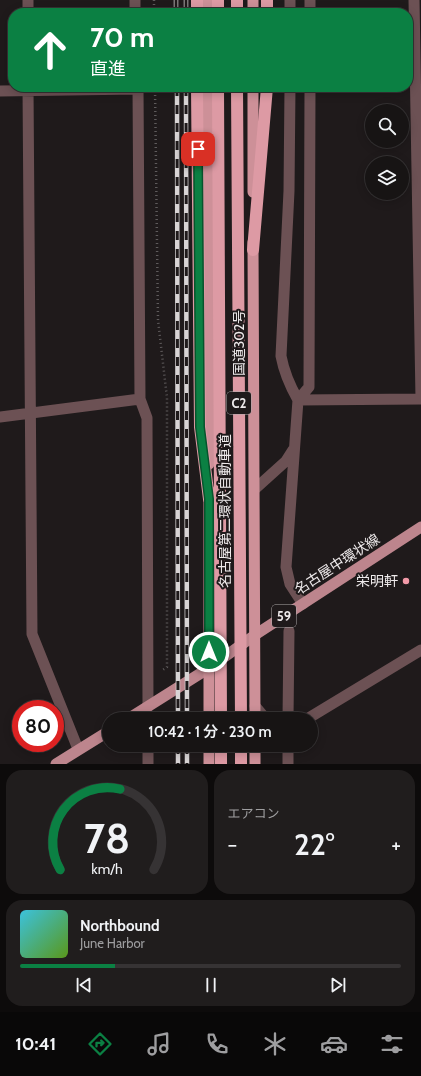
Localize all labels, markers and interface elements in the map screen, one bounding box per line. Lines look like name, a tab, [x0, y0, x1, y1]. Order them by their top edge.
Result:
text: 70 m	[90, 20, 154, 54]
icon: ahead	[24, 24, 76, 76]
text: 直進	[90, 58, 126, 80]
map controls	[365, 104, 409, 200]
button: search	[365, 104, 409, 148]
pin	[181, 132, 215, 166]
icon: arrive	[187, 138, 209, 160]
button: layers	[365, 156, 409, 200]
street label: 国道302号	[230, 310, 248, 376]
road number: C2	[227, 392, 251, 414]
street label: 名古屋第二環状自動車道	[216, 434, 234, 588]
street label: 名古屋中環状線	[291, 530, 383, 598]
place label: 栄明軒	[356, 572, 398, 590]
marker: 栄明軒	[401, 576, 411, 586]
road number: 59	[272, 605, 296, 627]
position arrow	[188, 631, 230, 673]
speed limit sign: 80	[12, 700, 64, 752]
text: 10:42 · 1 分 · 230 m	[148, 723, 272, 741]
text: エアコン	[228, 805, 280, 821]
text: 78	[84, 813, 130, 863]
text: 22°	[294, 826, 334, 863]
text: −	[228, 831, 237, 858]
text: +	[391, 831, 401, 858]
text: km/h	[91, 860, 122, 878]
text: Northbound	[80, 917, 160, 935]
text: June Harbor	[80, 935, 145, 951]
icon: previous	[73, 974, 95, 996]
icon: pause	[200, 974, 222, 996]
icon: next	[327, 974, 349, 996]
icon: directions	[86, 1030, 114, 1058]
icon: music	[145, 1030, 173, 1058]
icon: phone	[203, 1030, 231, 1058]
icon: climate	[261, 1030, 289, 1058]
icon: car	[320, 1030, 348, 1058]
icon: filters	[378, 1030, 406, 1058]
text: 10:41	[15, 1033, 56, 1055]

